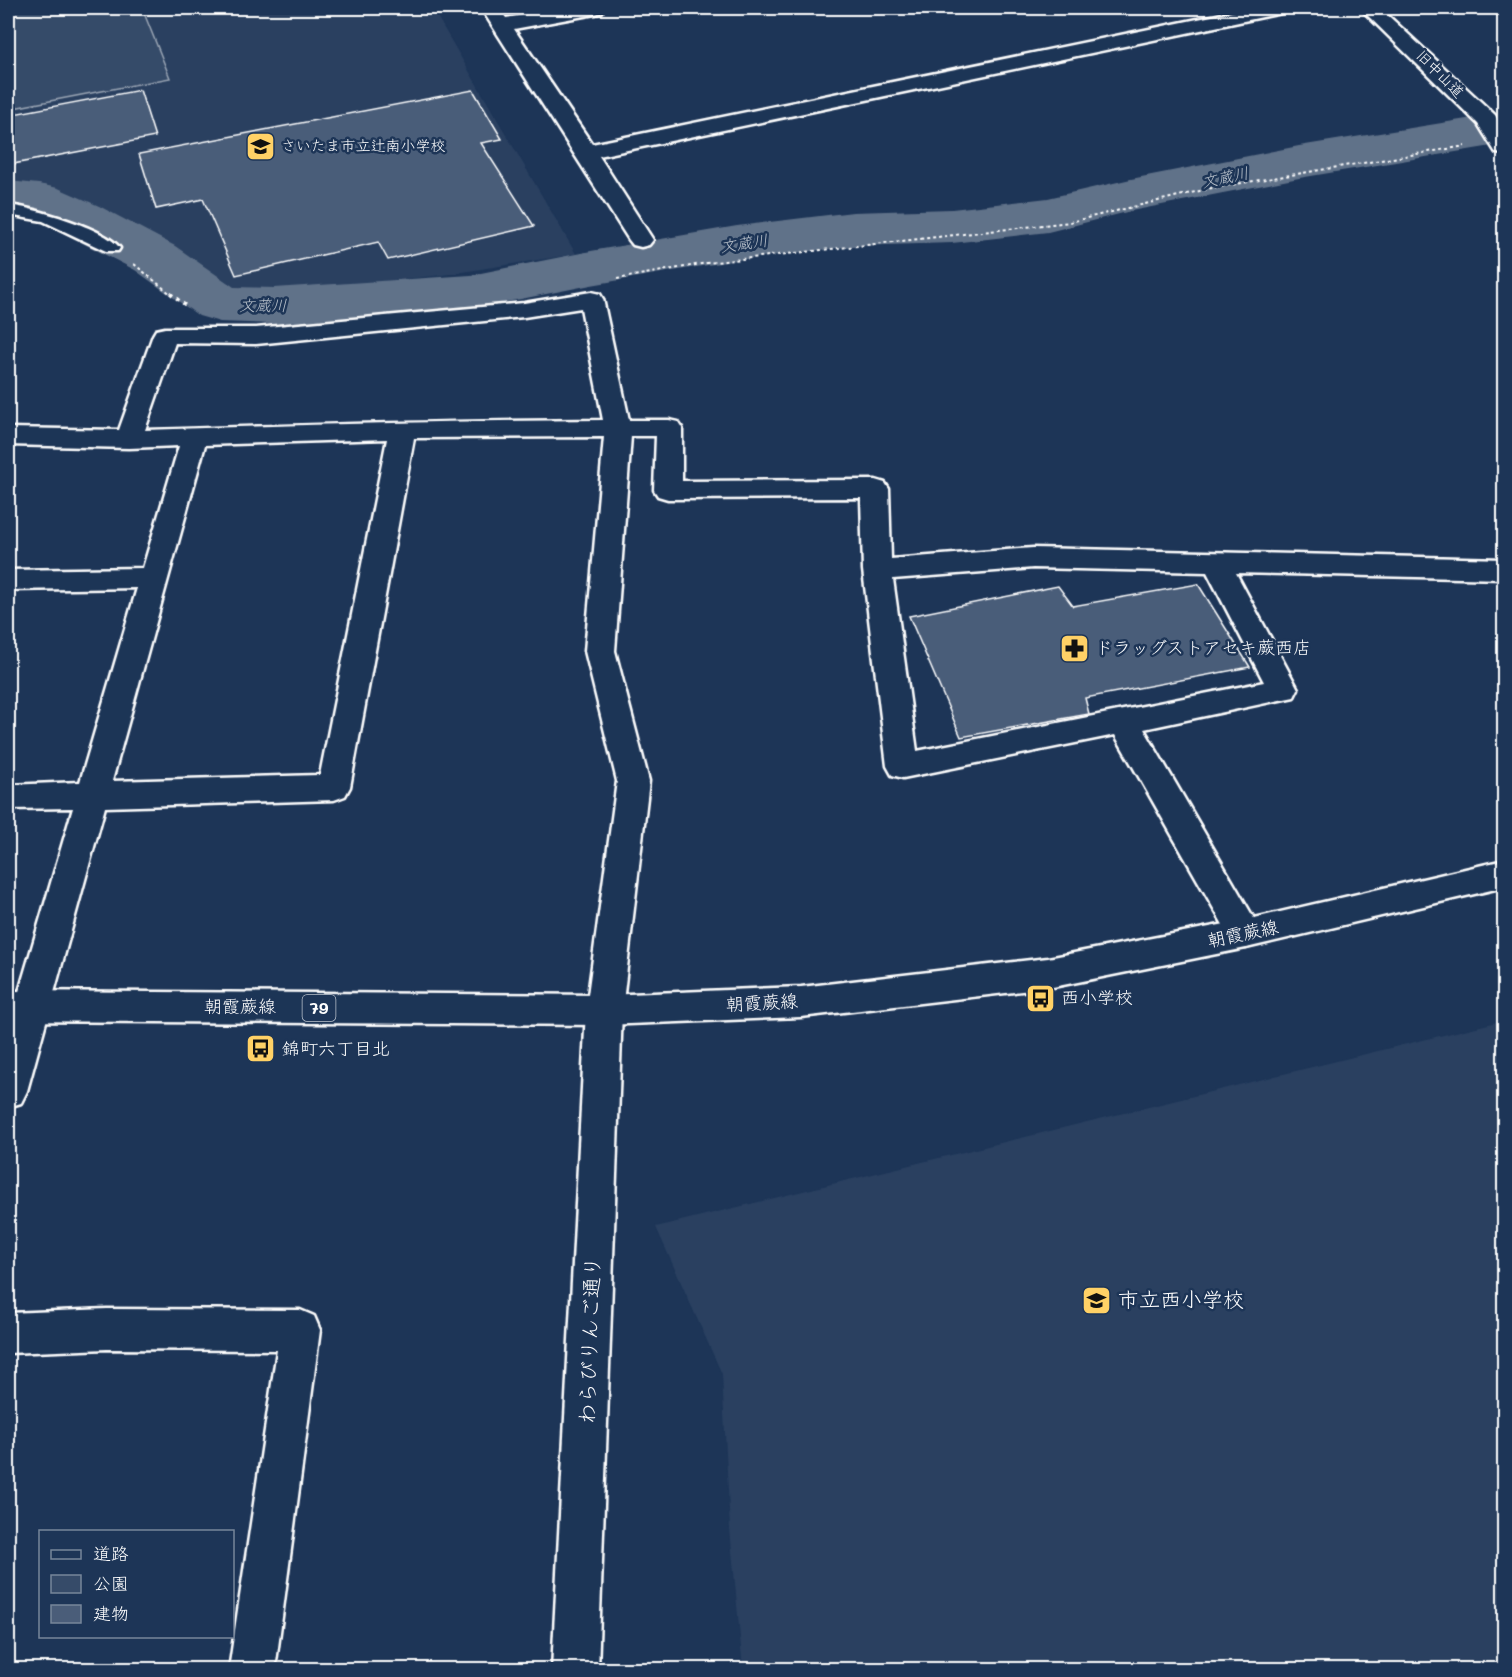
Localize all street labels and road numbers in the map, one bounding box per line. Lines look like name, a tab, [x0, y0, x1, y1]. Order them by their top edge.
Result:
street label: 旧中山道	[1412, 45, 1469, 102]
street label: 朝霞蕨線	[1205, 914, 1281, 952]
street label: 朝霞蕨線	[725, 988, 799, 1016]
street label: 朝霞蕨線	[204, 994, 276, 1018]
road number: 79	[302, 995, 336, 1021]
street label: わらびりんご通り	[572, 1256, 605, 1424]

